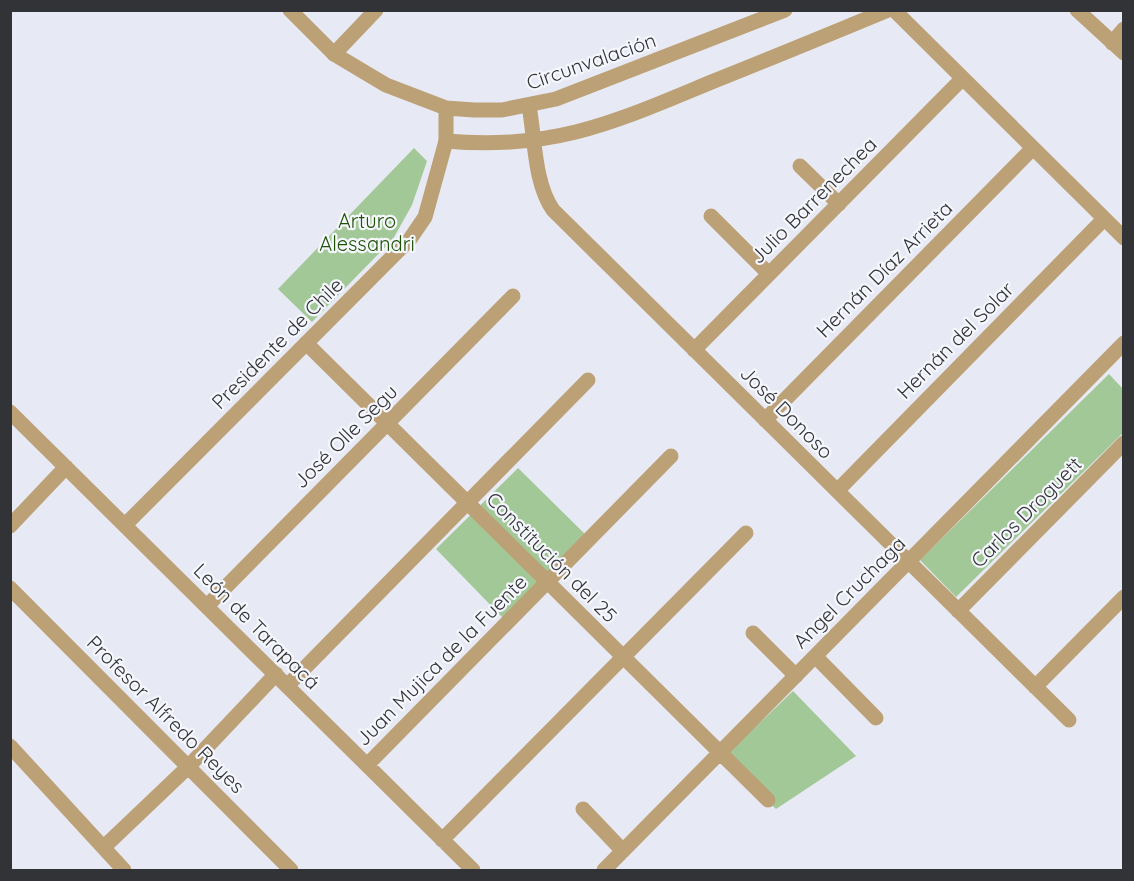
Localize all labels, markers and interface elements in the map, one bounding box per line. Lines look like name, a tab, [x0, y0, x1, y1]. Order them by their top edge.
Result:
street label: Circunvalación	[523, 27, 659, 95]
street label: Julio Barrenechea	[745, 132, 881, 268]
street label: Hernán Díaz Arrieta	[811, 196, 957, 342]
park label: Arturo Alessandri	[319, 208, 415, 256]
street label: Presidente de Chile	[206, 272, 348, 414]
street label: Hernán del Solar	[891, 276, 1019, 404]
street label: José Donoso	[735, 360, 839, 464]
street label: José Olle Segu	[288, 379, 402, 493]
street label: Carlos Droguett	[965, 451, 1087, 573]
street label: Constitución del 25	[481, 486, 623, 628]
street label: Angel Cruchaga	[788, 531, 910, 653]
street label: León de Tarapacá	[189, 558, 325, 694]
street label: Juan Mujica de la Fuente	[350, 569, 532, 751]
street label: Profesor Alfredo Reyes	[82, 630, 250, 798]

